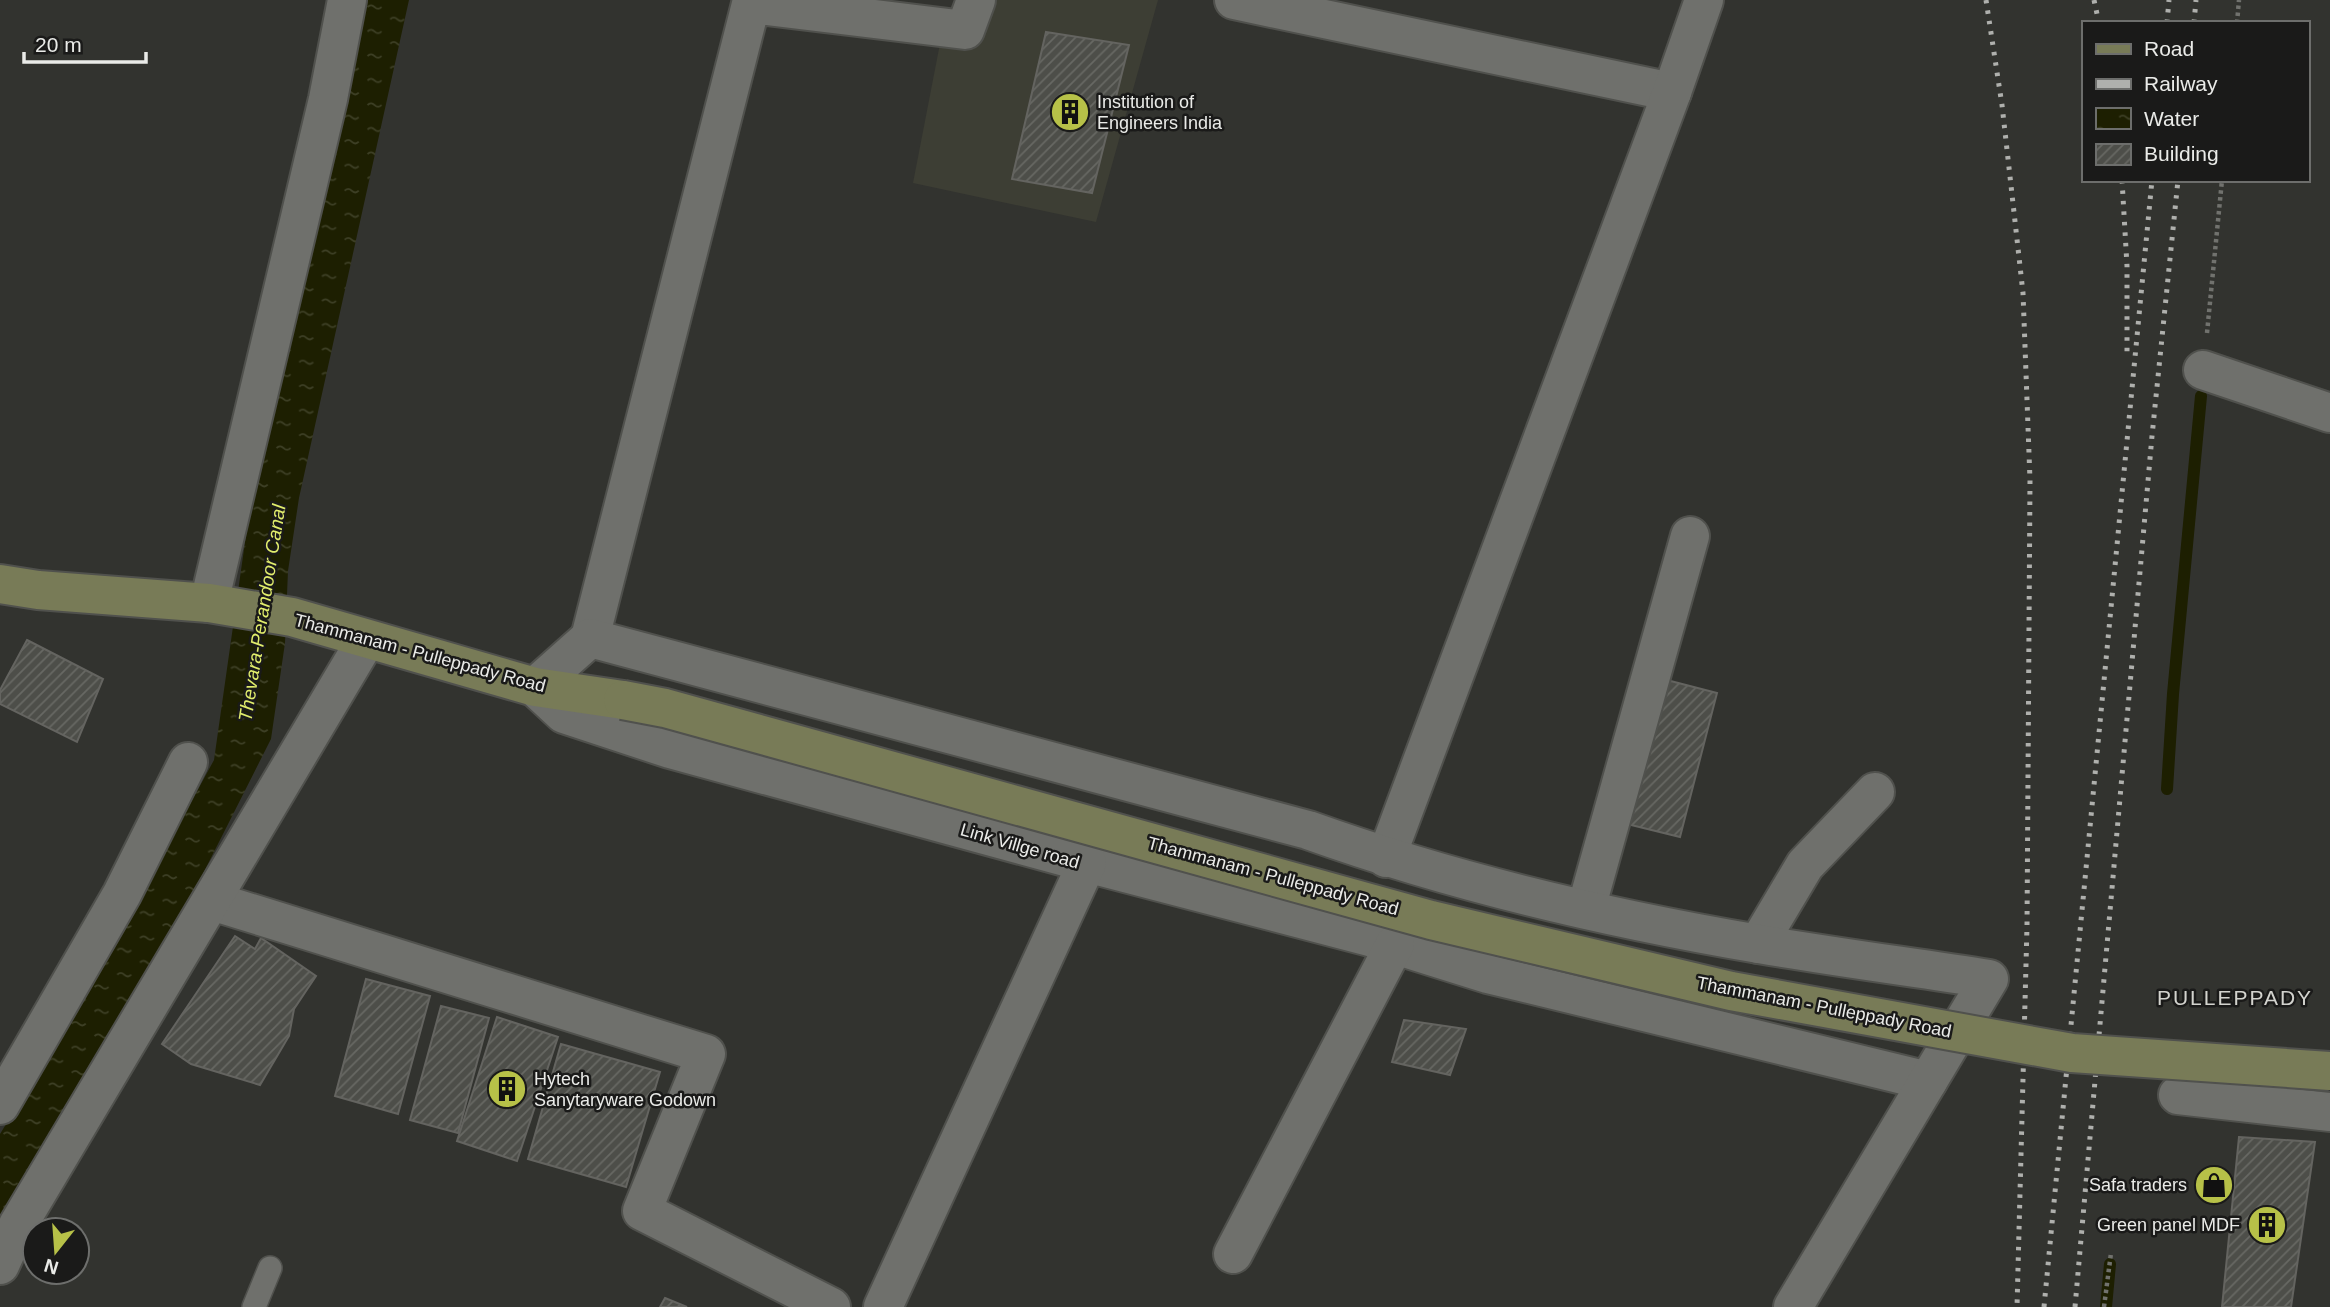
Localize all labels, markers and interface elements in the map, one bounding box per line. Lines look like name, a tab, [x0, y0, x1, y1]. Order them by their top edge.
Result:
scale bar	[24, 21, 147, 65]
legend	[2082, 21, 2309, 182]
text: 20 m	[35, 33, 82, 56]
text: Road	[2144, 37, 2194, 60]
text: Railway	[2144, 72, 2218, 95]
building icon: Institution of Engineers India	[1049, 91, 1091, 133]
place label: Institution of Engineers India	[1097, 92, 1223, 133]
text: Water	[2144, 107, 2199, 130]
text: Building	[2144, 142, 2219, 165]
water label: Thevara-Perandoor Canal	[234, 502, 290, 723]
street label: Thammanam - Pulleppady Road	[292, 610, 548, 696]
street label: Link Villge road	[958, 819, 1082, 873]
street label: Thammanam - Pulleppady Road	[1145, 833, 1401, 919]
street label: Thammanam - Pulleppady Road	[1695, 972, 1953, 1042]
district label: PULLEPPADY	[2157, 986, 2313, 1009]
building icon: Hytech Sanytaryware Godown	[486, 1068, 528, 1110]
place label: Hytech Sanytaryware Godown	[534, 1069, 716, 1110]
shop icon: Safa traders	[2193, 1164, 2235, 1206]
place label: Safa traders	[2089, 1175, 2187, 1195]
building icon: Green panel MDF	[2246, 1204, 2288, 1246]
place label: Green panel MDF	[2097, 1215, 2240, 1235]
north arrow	[21, 1216, 91, 1286]
text: N	[42, 1255, 61, 1279]

